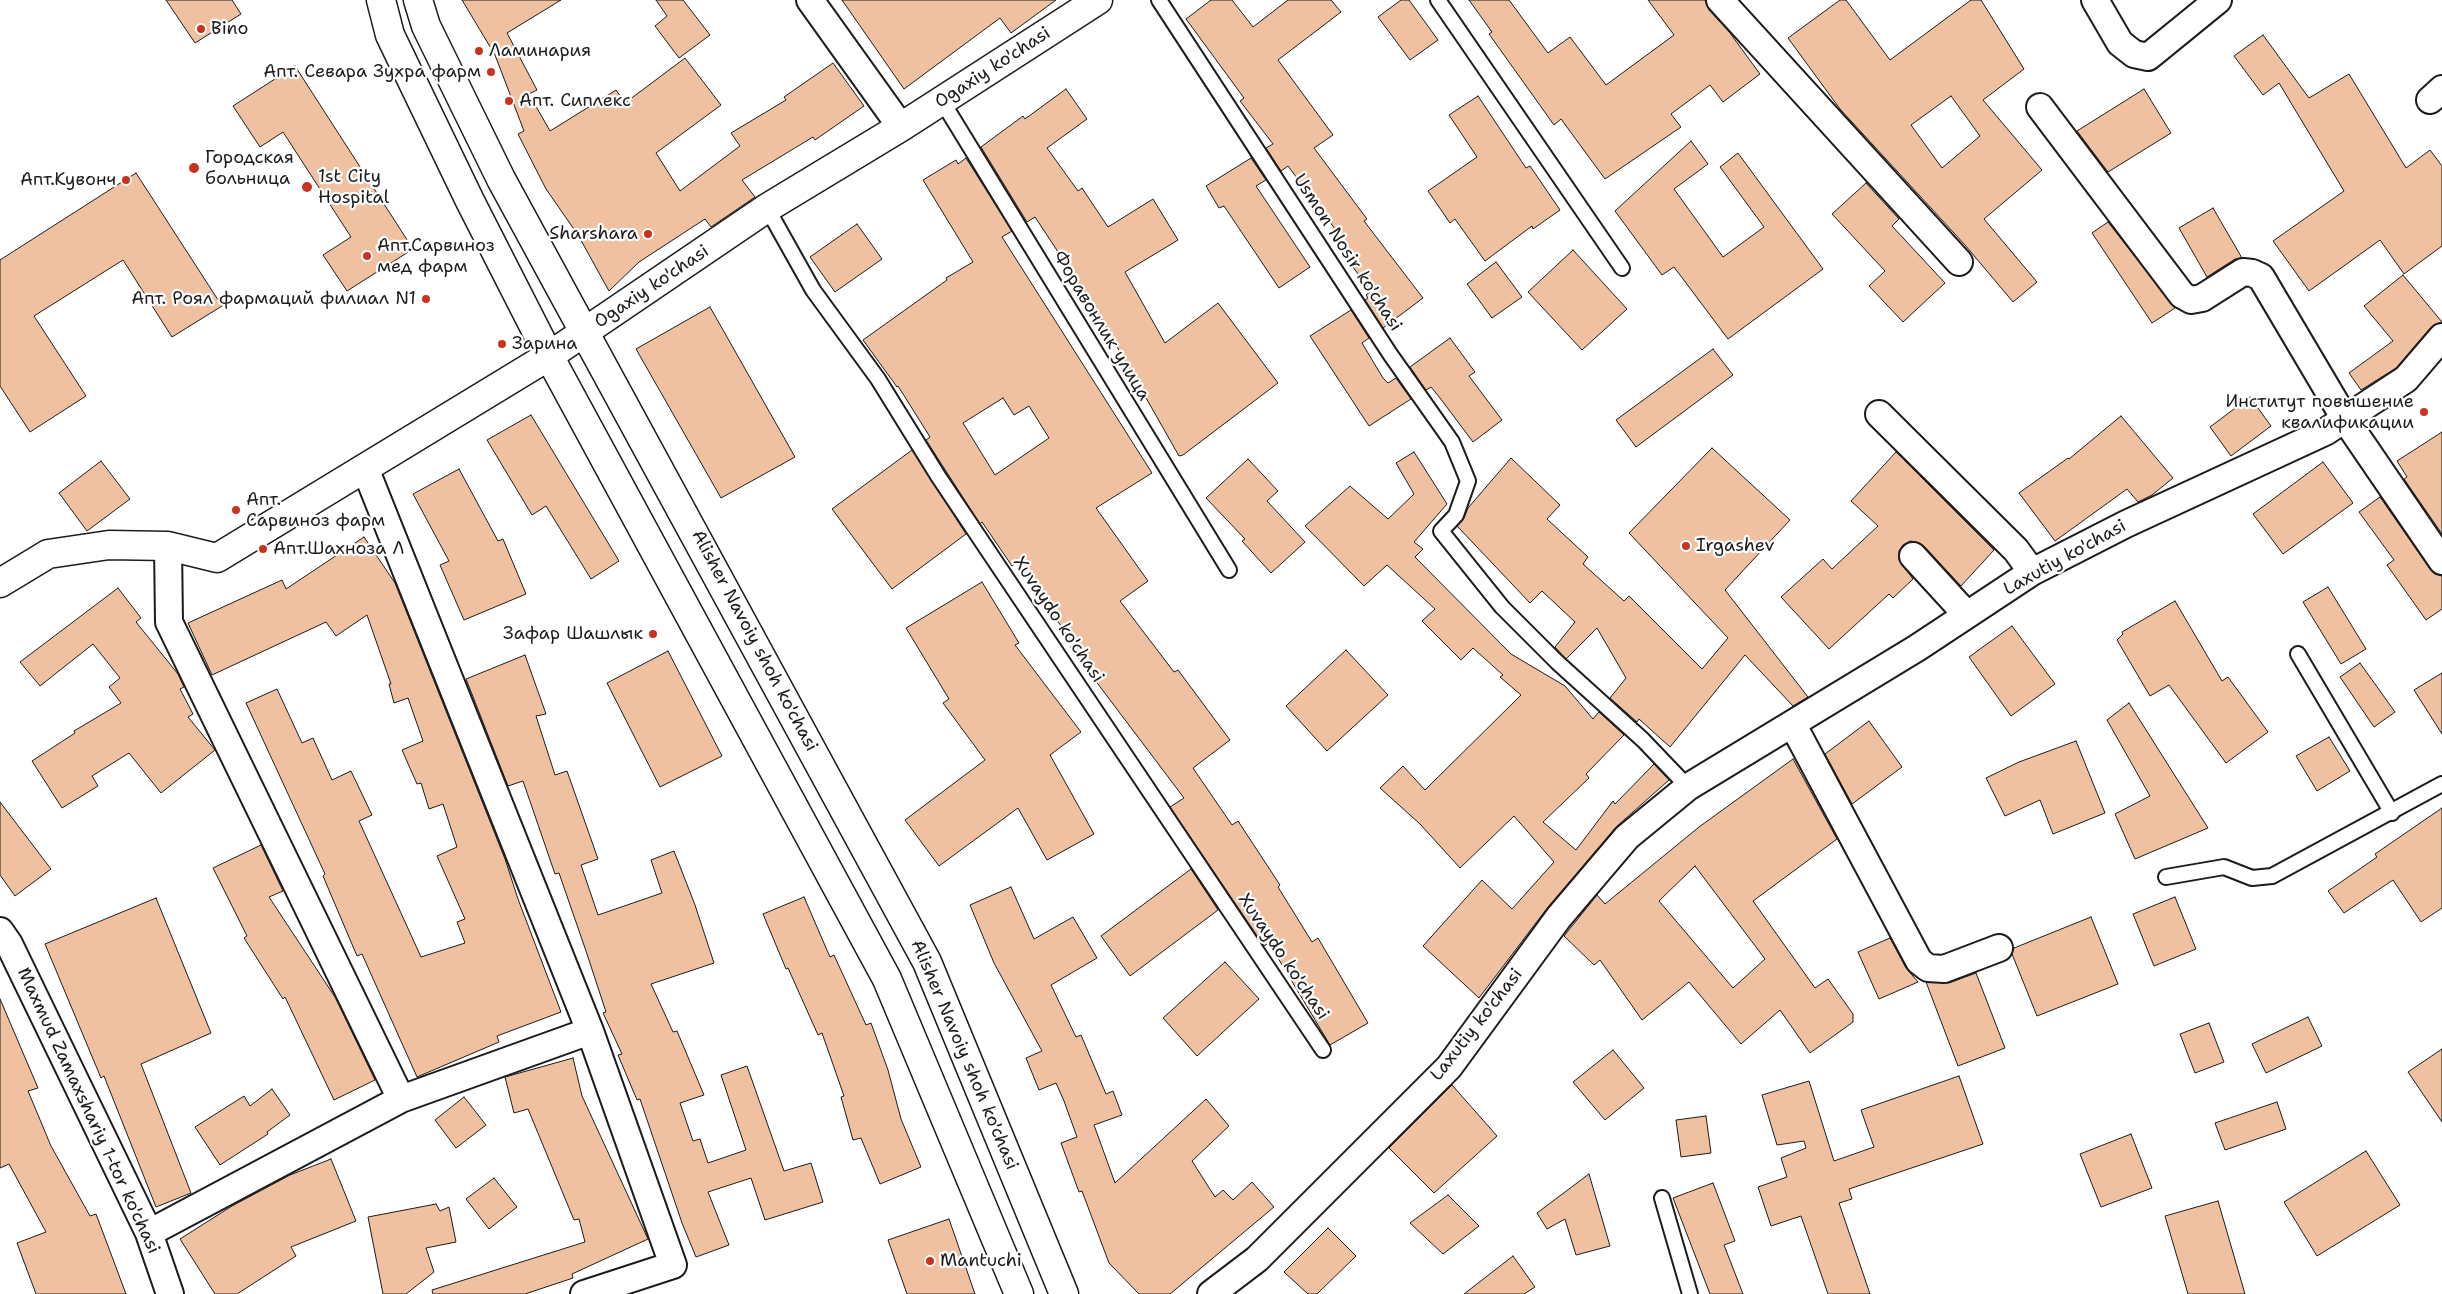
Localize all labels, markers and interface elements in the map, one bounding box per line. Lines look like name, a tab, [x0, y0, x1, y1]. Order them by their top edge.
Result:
place label: Bino	[211, 18, 248, 40]
marker: Bino	[195, 23, 207, 35]
street label: Ogaxiy ko'chasi	[931, 23, 1055, 113]
place label: Ламинария	[489, 40, 591, 62]
marker: Ламинария	[473, 45, 485, 57]
place label: Апт. Севара Зухра фарм	[263, 61, 481, 83]
marker: Апт. Севара Зухра фарм	[485, 66, 497, 78]
place label: Апт. Сиплекс	[519, 90, 631, 112]
marker: Апт. Сиплекс	[503, 95, 515, 107]
place label: Городская больница	[205, 147, 294, 190]
marker: Городская больница	[187, 161, 201, 175]
place label: 1st City Hospital	[318, 166, 389, 208]
place label: Апт.Кувонч	[20, 169, 116, 191]
street label: Usmon Nosir ko'chasi	[1288, 170, 1406, 336]
marker: Апт.Кувонч	[120, 174, 132, 186]
marker: 1st City Hospital	[300, 180, 314, 194]
place label: Sharshara	[549, 223, 638, 245]
marker: Sharshara	[642, 228, 654, 240]
place label: Апт.Сарвиноз мед фарм	[377, 235, 495, 278]
street label: Ogaxiy ko'chasi	[591, 241, 713, 333]
street label: Форавонлик улица	[1048, 247, 1154, 405]
marker: Апт.Сарвиноз мед фарм	[361, 250, 373, 262]
place label: Апт. Роял фармаций филиал N1	[131, 288, 416, 310]
marker: Апт. Роял фармаций филиал N1	[420, 293, 432, 305]
place label: Зарина	[512, 333, 577, 355]
marker: Зарина	[496, 338, 508, 350]
place label: Институт повышение квалификации	[2225, 391, 2414, 434]
marker: Институт повышение квалификации	[2418, 406, 2430, 418]
place label: Апт. Сарвиноз фарм	[246, 489, 385, 532]
marker: Апт. Сарвиноз фарм	[230, 504, 242, 516]
street label: Laxutiy ko'chasi	[2000, 515, 2130, 601]
street label: Alisher Navoiy shoh ko'chasi	[686, 527, 822, 755]
place label: Irgashev	[1696, 535, 1775, 557]
place label: Апт.Шахноза Л	[273, 538, 405, 560]
marker: Irgashev	[1680, 540, 1692, 552]
marker: Апт.Шахноза Л	[257, 543, 269, 555]
street label: Xuvaydo ko'chasi	[1008, 553, 1108, 687]
place label: Зафар Шашлык	[503, 623, 643, 645]
marker: Зафар Шашлык	[647, 628, 659, 640]
street label: Xuvaydo ko'chasi	[1233, 890, 1333, 1024]
street label: Alisher Navoiy shoh ko'chasi	[906, 937, 1022, 1173]
street label: Maxmud Zamaxshariy 1-tor ko'chasi	[12, 964, 164, 1258]
street label: Laxutiy ko'chasi	[1426, 964, 1528, 1086]
place label: Mantuchi	[940, 1250, 1022, 1272]
marker: Mantuchi	[924, 1255, 936, 1267]

